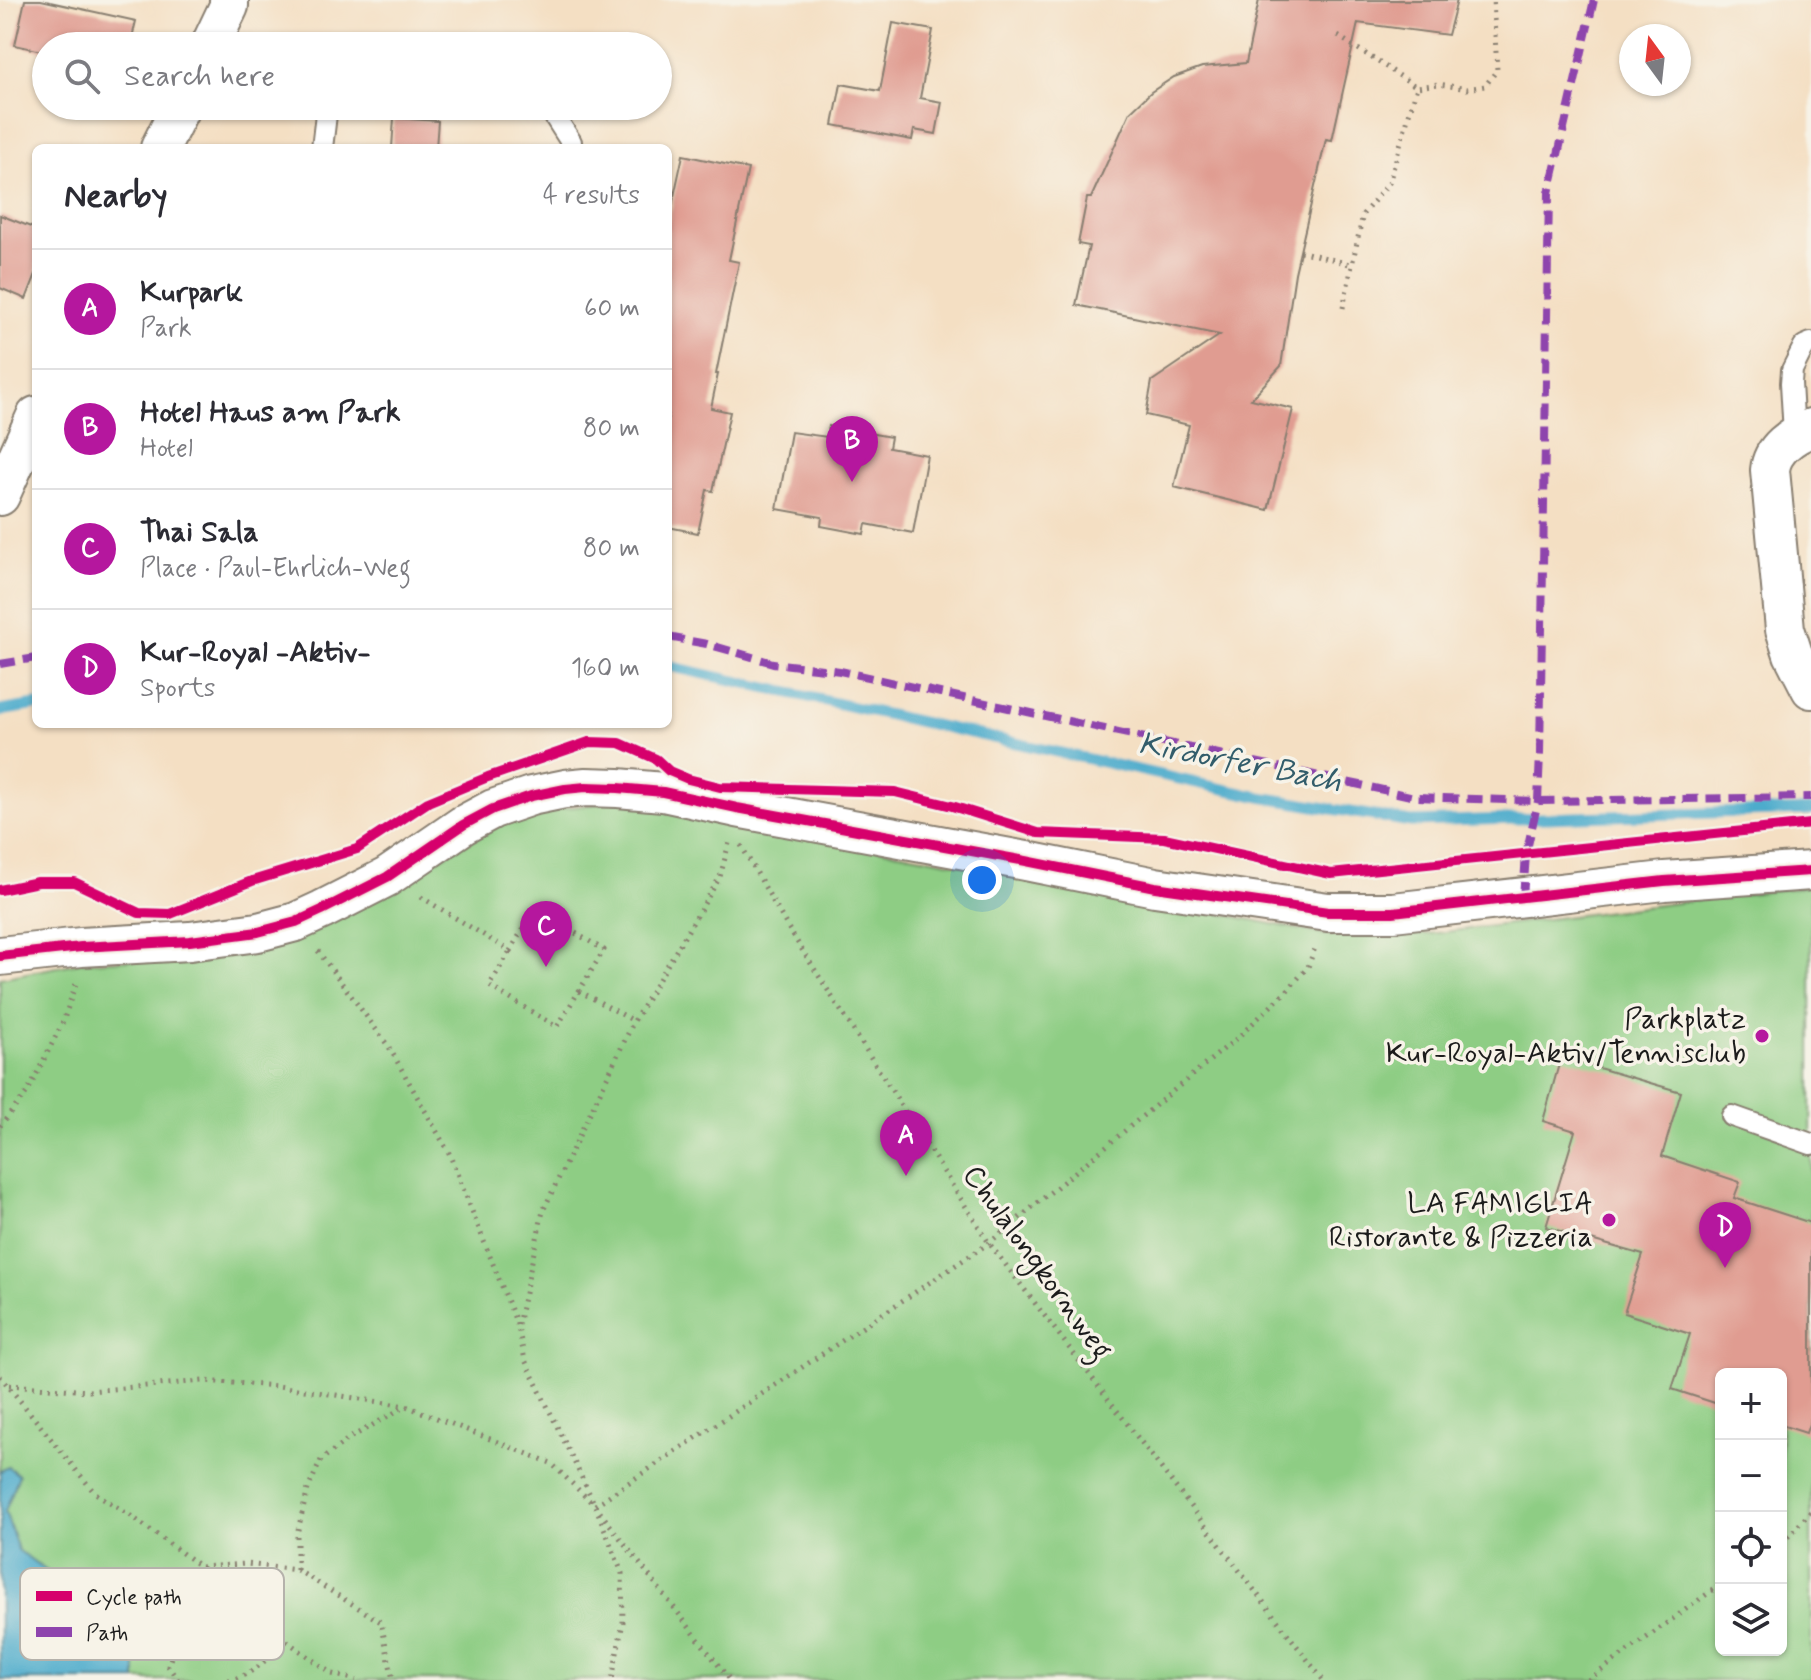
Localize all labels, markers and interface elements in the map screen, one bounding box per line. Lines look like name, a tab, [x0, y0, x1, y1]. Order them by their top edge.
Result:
north arrow	[1619, 24, 1691, 96]
search box	[32, 32, 672, 120]
icon: search	[60, 54, 104, 98]
text: Search here	[124, 57, 275, 96]
text: Nearby	[64, 174, 168, 219]
text: 4 results	[543, 179, 640, 213]
text: Kurpark	[140, 273, 243, 312]
text: A	[81, 292, 99, 326]
text: 60 m	[584, 292, 640, 326]
text: Park	[140, 312, 192, 346]
text: Hotel Haus am Park	[140, 393, 401, 432]
text: B	[82, 412, 98, 446]
text: 80 m	[583, 412, 640, 446]
pin: B	[826, 416, 878, 482]
text: Hotel	[140, 432, 193, 466]
text: Thai Sala	[140, 513, 259, 552]
text: C	[81, 532, 99, 566]
text: 80 m	[583, 532, 640, 566]
text: Place · Paul-Ehrlich-Weg	[140, 552, 411, 586]
text: Kur-Royal -Aktiv-	[140, 633, 371, 672]
text: D	[81, 652, 99, 686]
text: 160 m	[571, 652, 640, 686]
text: Sports	[140, 672, 215, 706]
water label: Kirdorfer Bach	[1135, 723, 1345, 803]
your location	[962, 860, 1002, 900]
pin: C	[520, 901, 572, 967]
place label: Parkplatz Kur-Royal-Aktiv/Tennisclub	[1386, 1000, 1746, 1073]
marker: Parkplatz Kur-Royal-Aktiv/Tennisclub	[1753, 1027, 1771, 1045]
pin: A	[880, 1110, 932, 1176]
street label: Chulalongkornweg	[951, 1158, 1121, 1370]
place label: LA FAMIGLIA Ristorante & Pizzeria	[1329, 1184, 1593, 1257]
pin: D	[1699, 1202, 1751, 1268]
marker: LA FAMIGLIA Ristorante & Pizzeria	[1600, 1211, 1618, 1229]
map controls	[1715, 1368, 1787, 1656]
button: +	[1715, 1368, 1787, 1440]
button: −	[1715, 1440, 1787, 1512]
button: locate	[1715, 1512, 1787, 1584]
legend	[20, 1568, 284, 1660]
text: Cycle path	[86, 1584, 182, 1612]
button: layers	[1715, 1584, 1787, 1656]
text: Path	[86, 1620, 128, 1648]

